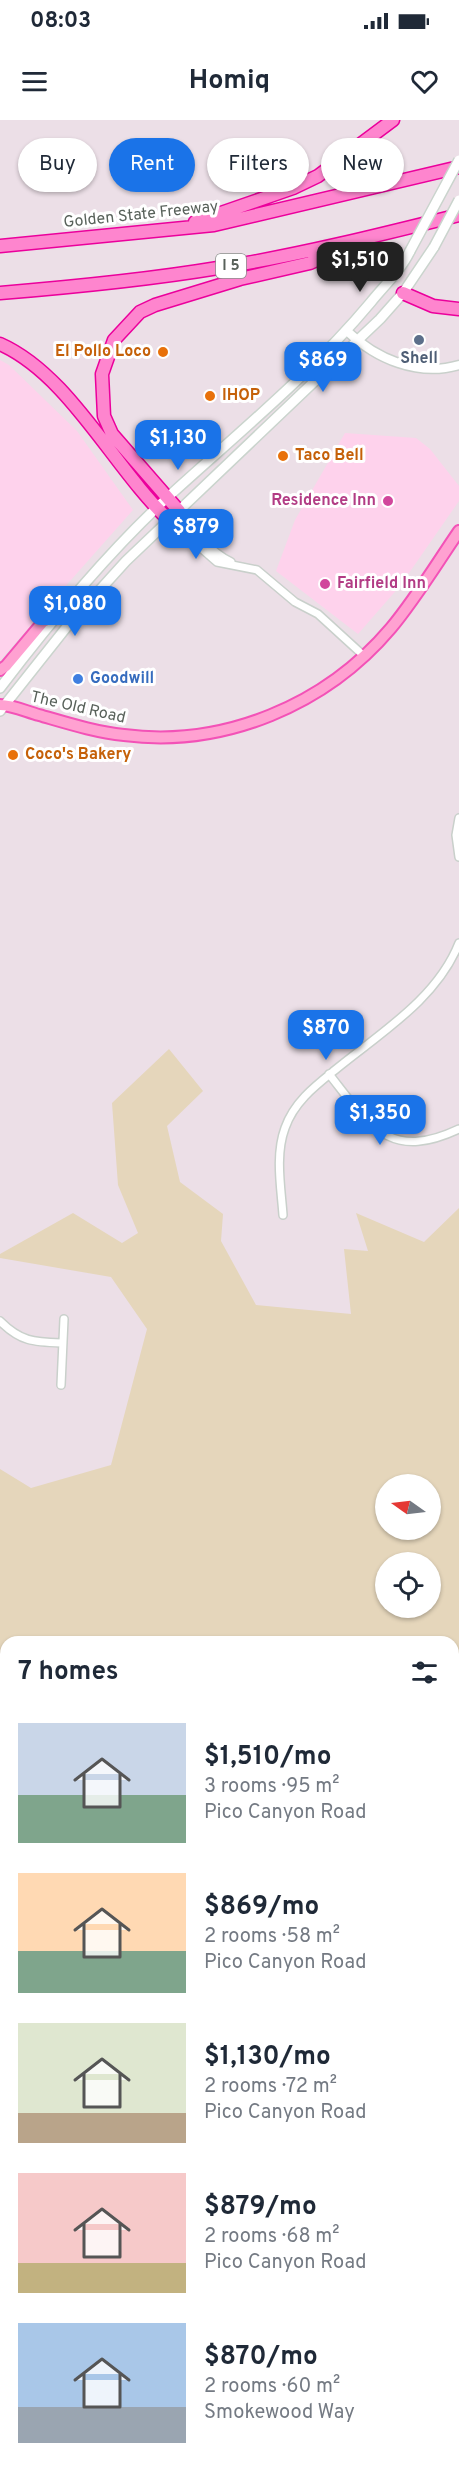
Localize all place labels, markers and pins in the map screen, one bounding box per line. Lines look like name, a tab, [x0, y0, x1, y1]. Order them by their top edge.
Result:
pin: $1,510	[311, 242, 409, 293]
marker: Shell	[412, 333, 426, 347]
place label: El Pollo Loco	[55, 342, 151, 362]
pin: $869	[287, 342, 359, 393]
marker: El Pollo Loco	[156, 345, 170, 359]
place label: Shell	[400, 349, 438, 369]
place label: IHOP	[222, 386, 260, 406]
marker: IHOP	[203, 389, 217, 403]
pin: $1,130	[129, 420, 227, 471]
place label: Taco Bell	[295, 446, 364, 466]
marker: Taco Bell	[276, 449, 290, 463]
place label: Residence Inn	[271, 491, 376, 511]
marker: Residence Inn	[381, 494, 395, 508]
pin: $879	[160, 509, 232, 560]
place label: Fairfield Inn	[337, 574, 426, 594]
marker: Fairfield Inn	[318, 577, 332, 591]
pin: $1,080	[26, 586, 124, 637]
place label: Goodwill	[90, 669, 154, 689]
marker: Goodwill	[71, 672, 85, 686]
place label: Coco's Bakery	[25, 745, 131, 765]
marker: Coco's Bakery	[6, 748, 20, 762]
pin: $870	[290, 1010, 362, 1061]
pin: $1,350	[331, 1095, 429, 1146]

